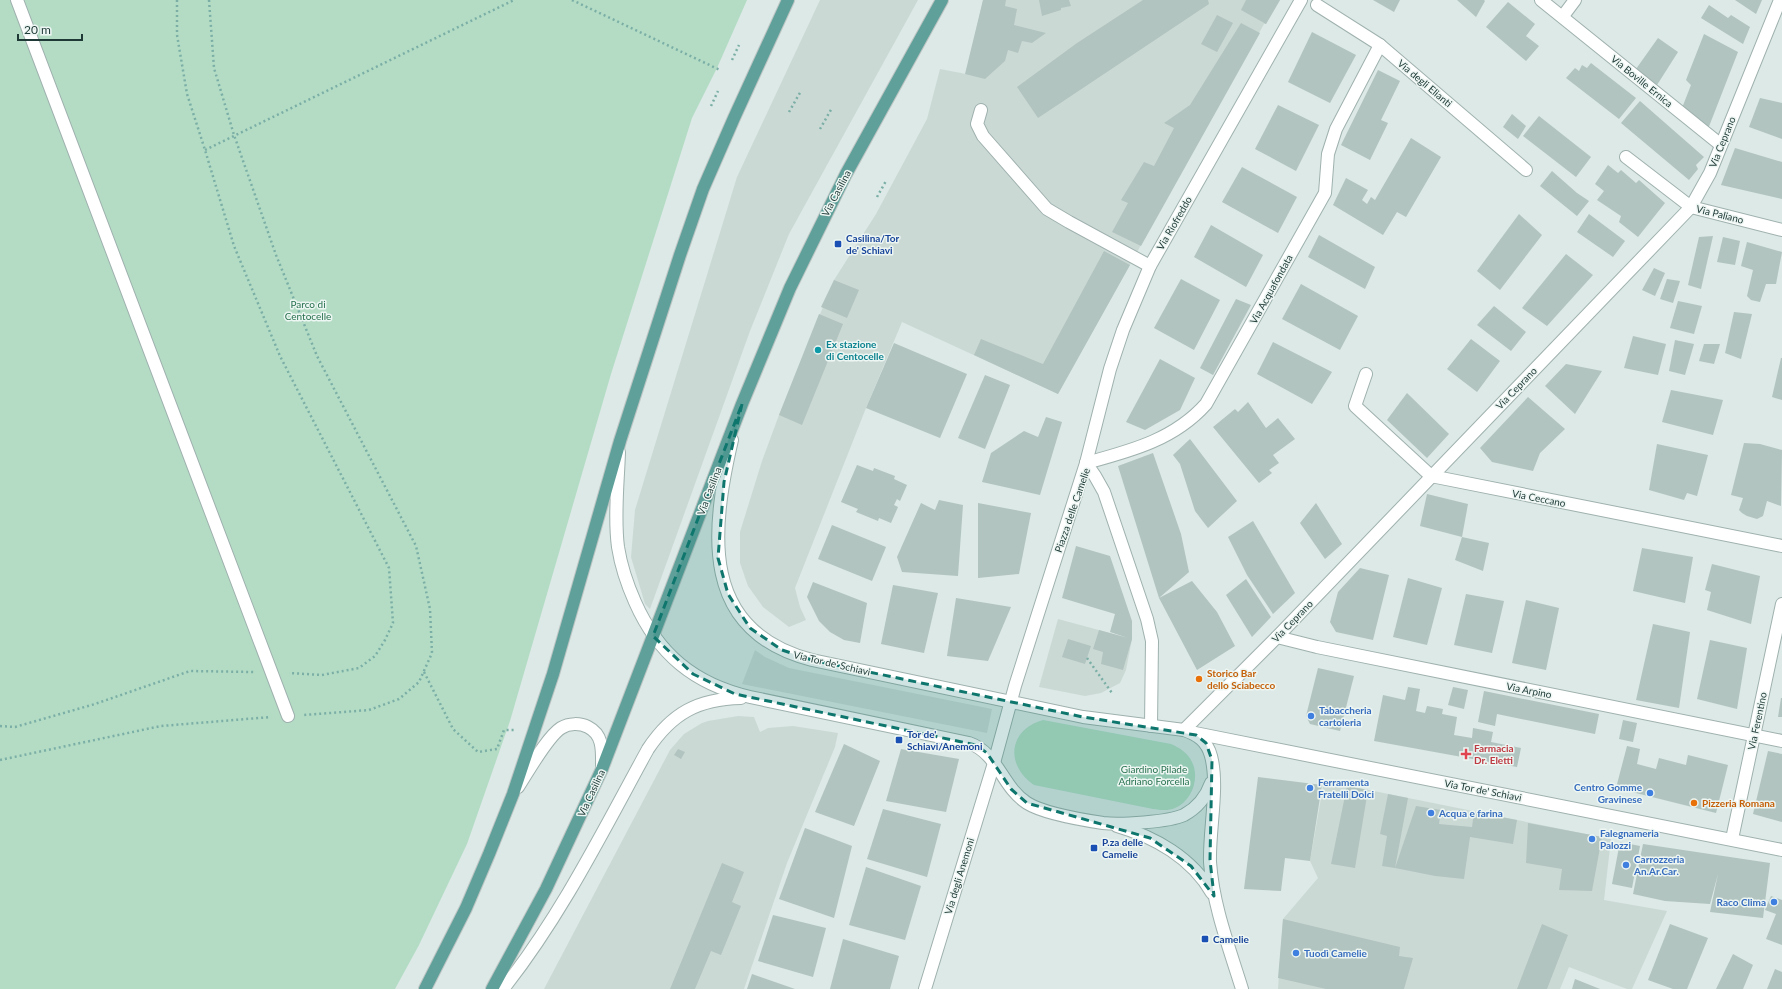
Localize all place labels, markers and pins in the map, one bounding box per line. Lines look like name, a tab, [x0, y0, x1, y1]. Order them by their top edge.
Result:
place label: Casilina/Tor de' Schiavi	[846, 232, 900, 256]
marker: Casilina/Tor de' Schiavi	[833, 239, 843, 249]
place label: Ex stazione di Centocelle	[826, 338, 885, 362]
marker: Ex stazione di Centocelle	[813, 345, 823, 355]
place label: Storico Bar dello Sciabecco	[1207, 667, 1276, 691]
marker: Storico Bar dello Sciabecco	[1194, 674, 1204, 684]
place label: Tabaccheria cartoleria	[1319, 704, 1372, 728]
marker: Tabaccheria cartoleria	[1306, 711, 1316, 721]
place label: Tor de' Schiavi/Anemoni	[907, 728, 983, 752]
marker: Tor de' Schiavi/Anemoni	[894, 735, 904, 745]
place label: Farmacia Dr. Eletti	[1474, 742, 1514, 766]
marker: Farmacia Dr. Eletti	[1461, 749, 1471, 759]
place label: Ferramenta Fratelli Dolci	[1318, 776, 1374, 800]
place label: Centro Gomme Gravinese	[1574, 781, 1643, 805]
marker: Ferramenta Fratelli Dolci	[1305, 783, 1315, 793]
marker: Centro Gomme Gravinese	[1645, 788, 1655, 798]
place label: Pizzeria Romana	[1702, 797, 1775, 809]
marker: Pizzeria Romana	[1689, 798, 1699, 808]
place label: Acqua e farina	[1438, 807, 1503, 819]
marker: Acqua e farina	[1426, 808, 1436, 818]
place label: Falegnameria Palozzi	[1600, 827, 1659, 851]
marker: Falegnameria Palozzi	[1587, 834, 1597, 844]
place label: P.za delle Camelie	[1102, 836, 1144, 860]
marker: P.za delle Camelie	[1089, 843, 1099, 853]
place label: Carrozzeria An.Ar.Car.	[1633, 853, 1684, 877]
marker: Carrozzeria An.Ar.Car.	[1621, 860, 1631, 870]
place label: Raco Clima	[1717, 896, 1766, 908]
marker: Raco Clima	[1769, 897, 1779, 907]
place label: Camelie	[1213, 933, 1249, 945]
marker: Camelie	[1200, 934, 1210, 944]
place label: Tuodì Camelie	[1304, 947, 1368, 959]
marker: Tuodì Camelie	[1291, 948, 1301, 958]

